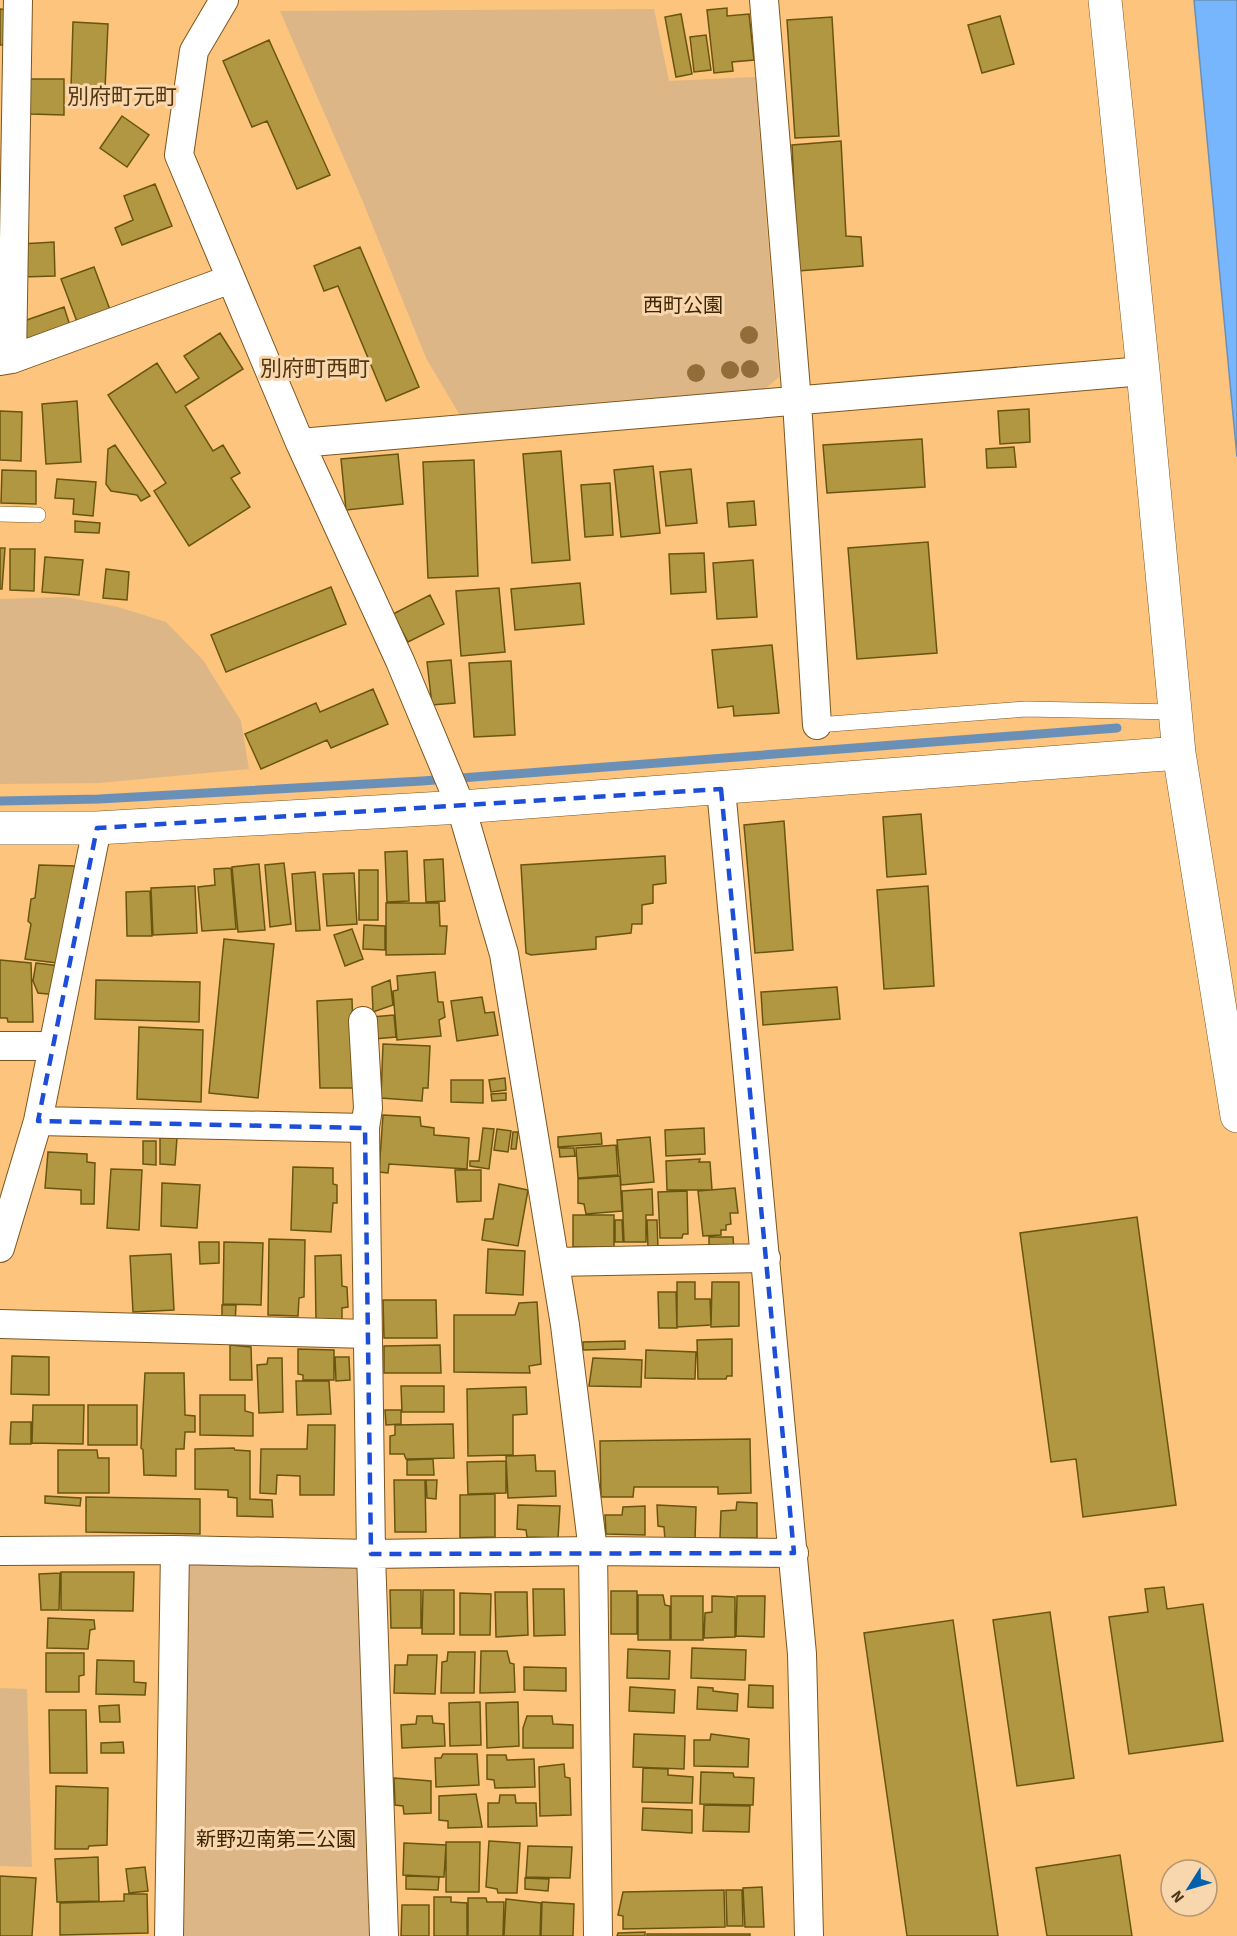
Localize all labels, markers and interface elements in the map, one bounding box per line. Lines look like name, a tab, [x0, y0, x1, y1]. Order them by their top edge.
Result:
district label: 別府町元町	[67, 81, 177, 113]
park label: 西町公園	[643, 292, 723, 320]
district label: 別府町西町	[260, 353, 370, 385]
park label: 新野辺南第二公園	[196, 1826, 356, 1854]
north arrow	[1159, 1858, 1219, 1918]
text: N	[1166, 1886, 1190, 1907]

